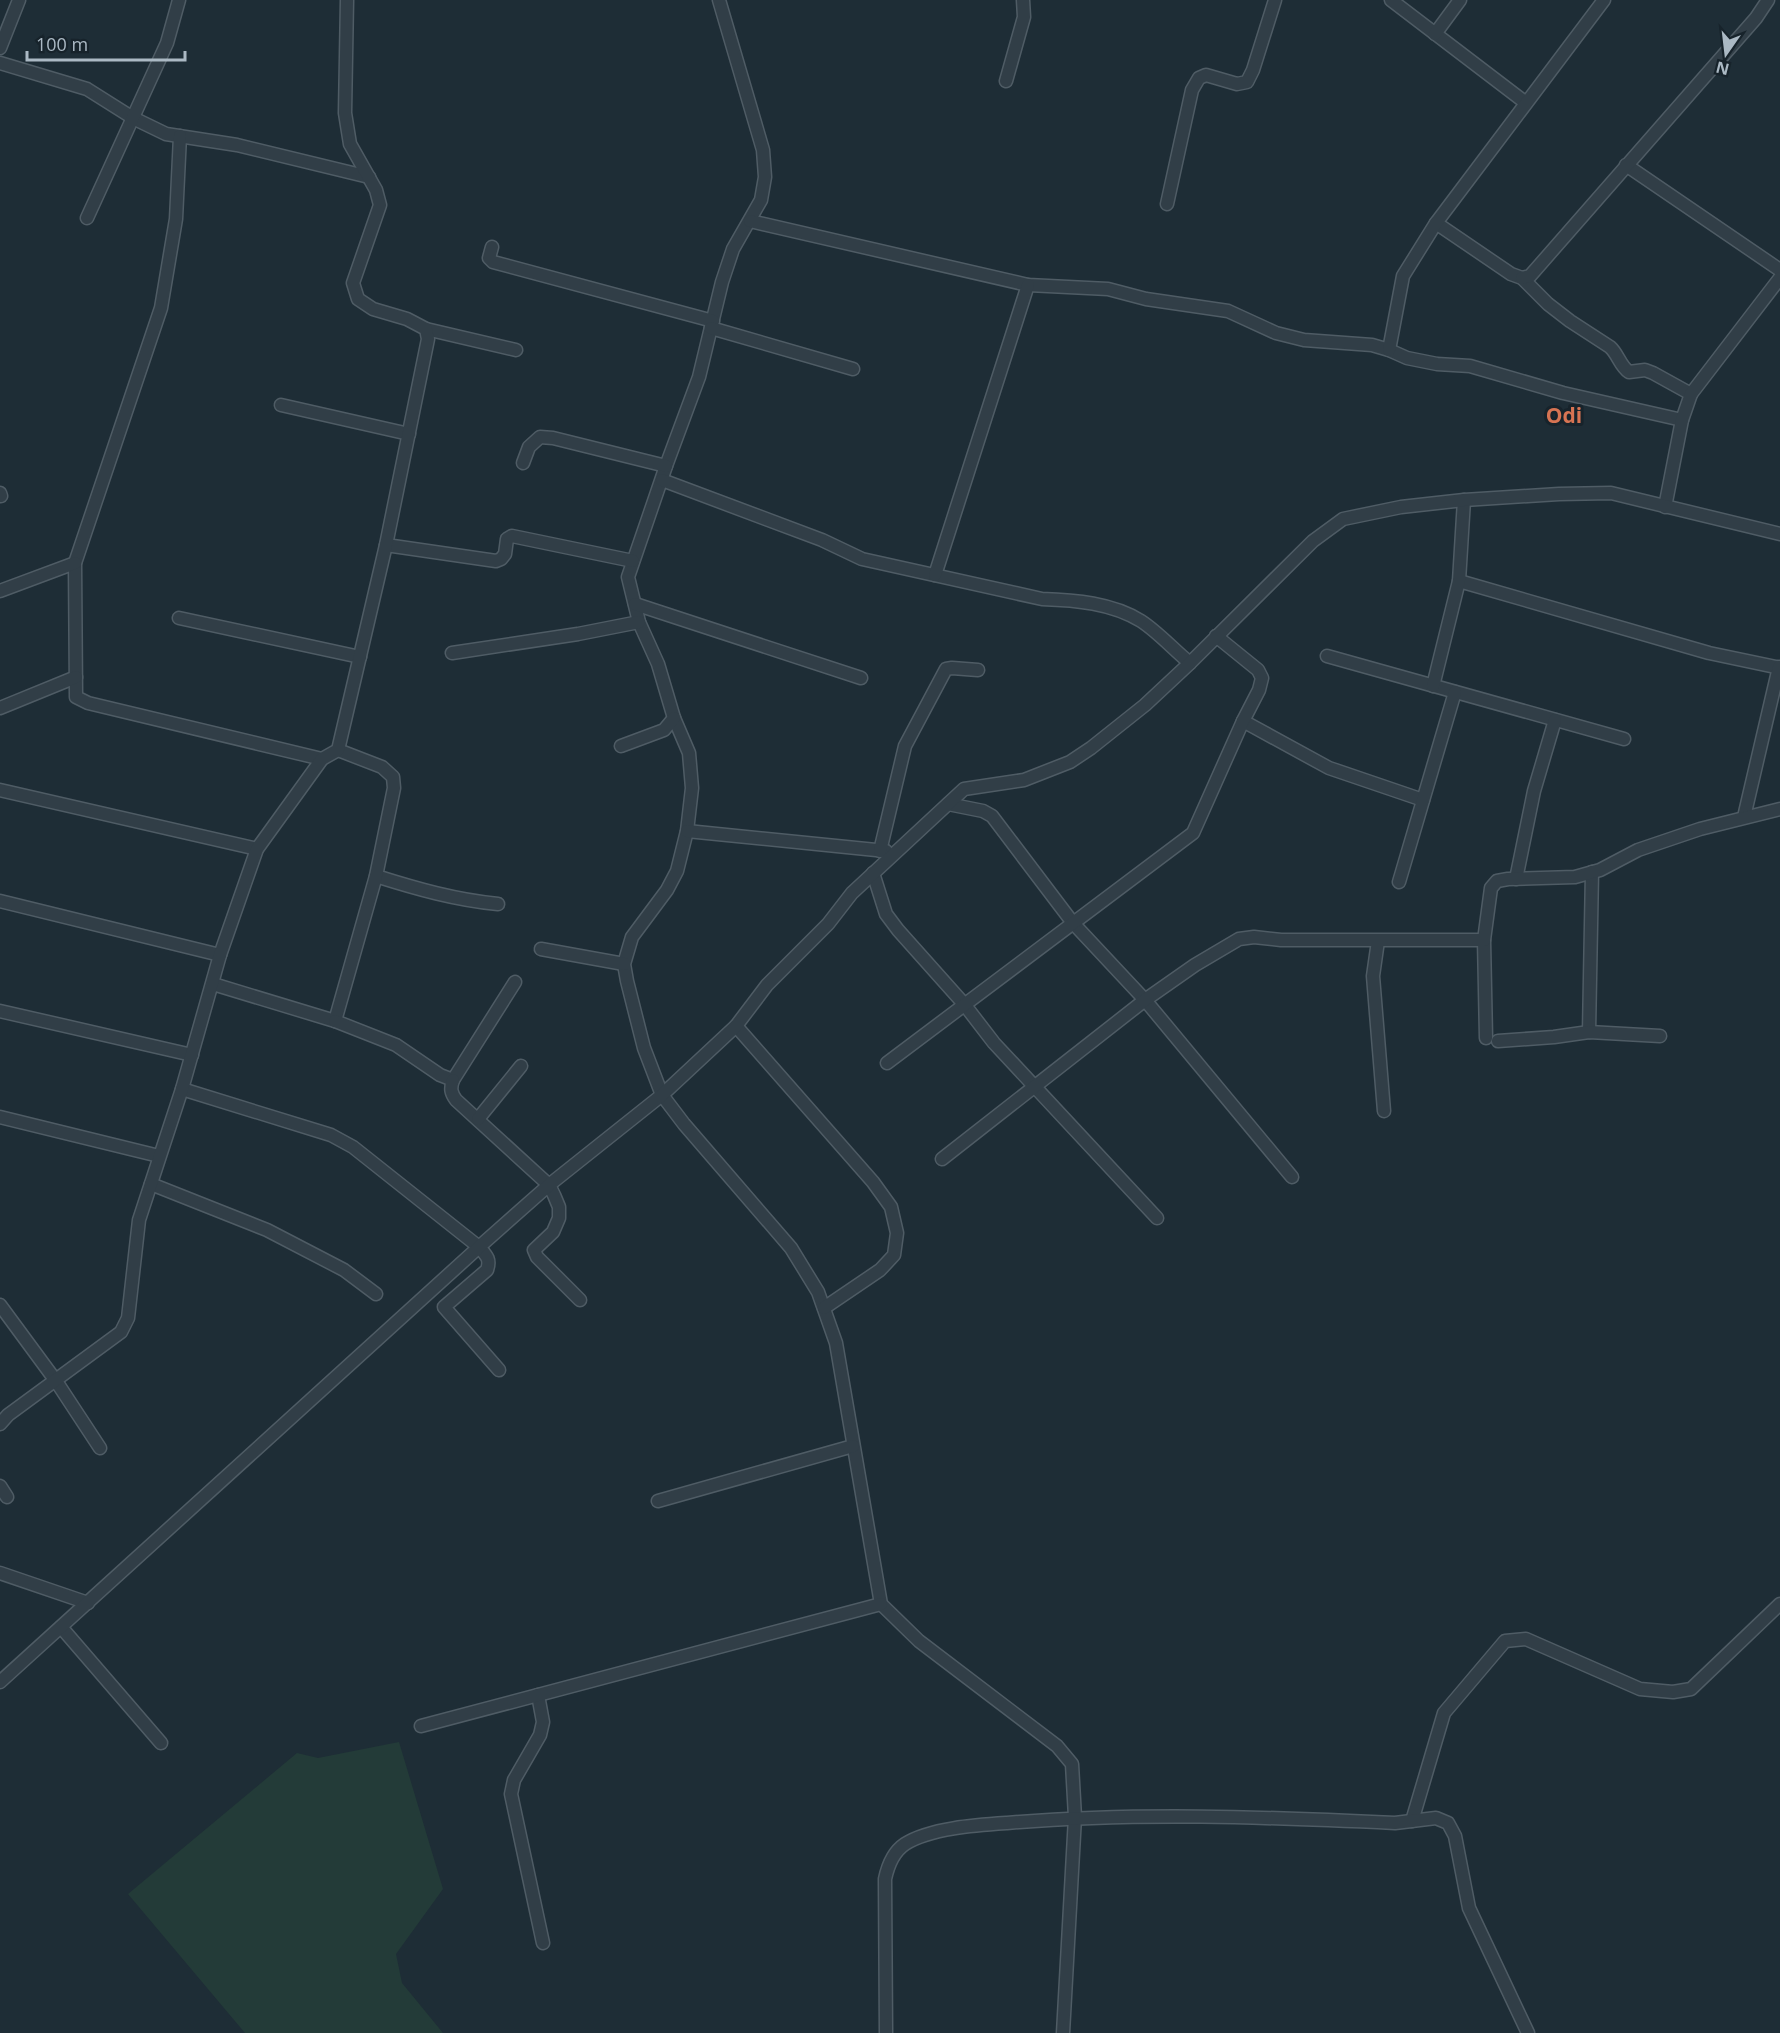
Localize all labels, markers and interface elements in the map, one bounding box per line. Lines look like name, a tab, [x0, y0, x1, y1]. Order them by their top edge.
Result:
scale bar	[27, 24, 184, 62]
north arrow	[1696, 24, 1756, 84]
text: 100 m	[36, 32, 88, 56]
text: N	[1713, 56, 1731, 81]
district label: Odi	[1546, 401, 1582, 429]

